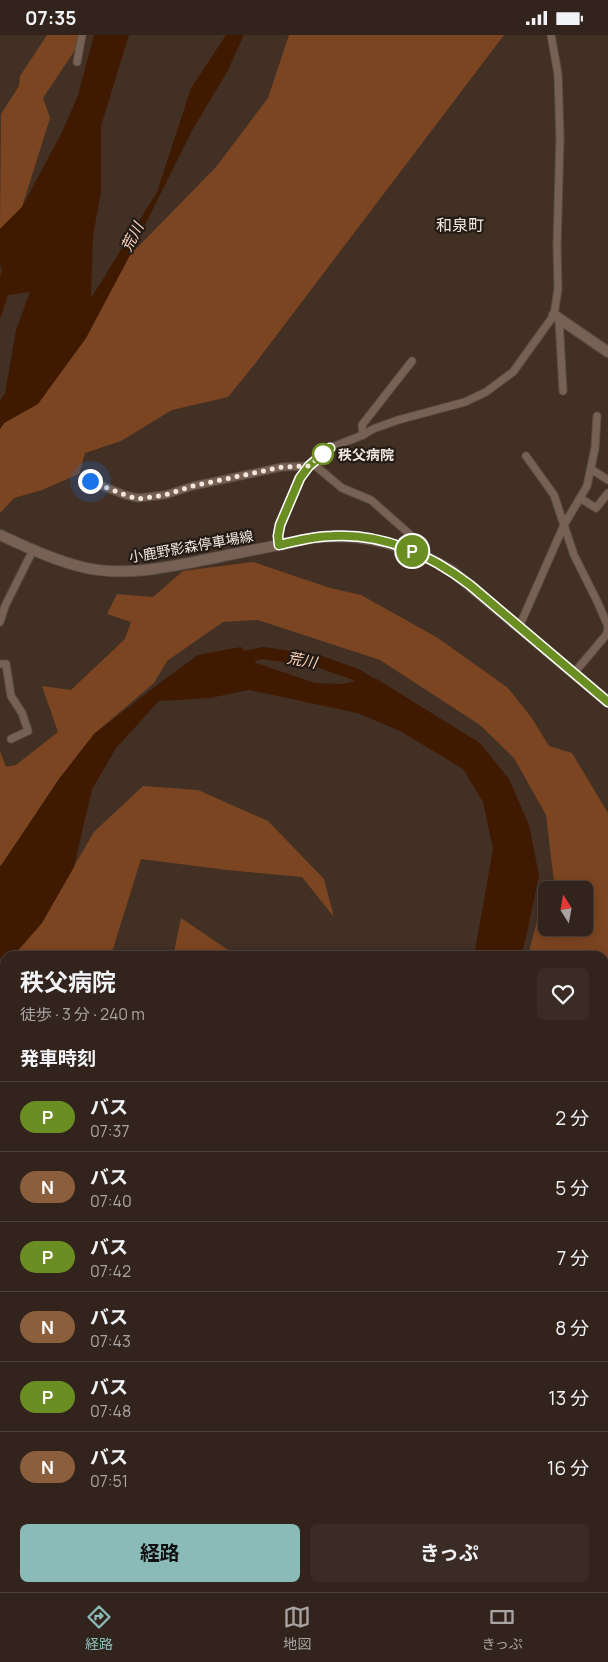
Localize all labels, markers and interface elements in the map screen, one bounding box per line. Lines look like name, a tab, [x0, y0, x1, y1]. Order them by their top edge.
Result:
text: 07:35	[25, 5, 76, 31]
district label: 和泉町	[436, 214, 484, 236]
water label: 荒川	[116, 217, 149, 255]
marker: 秩父病院	[312, 443, 334, 465]
place label: 秩父病院	[338, 445, 394, 464]
your location	[78, 469, 103, 494]
street label: 小鹿野影森停車場線	[127, 526, 255, 566]
line badge: P	[396, 535, 428, 567]
text: P	[406, 539, 418, 563]
water label: 荒川	[285, 647, 321, 673]
north arrow	[538, 881, 592, 936]
map controls	[538, 881, 593, 936]
text: 秩父病院	[20, 965, 116, 998]
button: heart	[537, 968, 589, 1020]
text: 徒歩 · 3 分 · 240 m	[20, 1003, 145, 1025]
text: 発車時刻	[20, 1045, 96, 1071]
text: バス	[90, 1094, 128, 1120]
text: P	[42, 1105, 53, 1129]
text: 2 分	[555, 1105, 589, 1131]
text: 07:37	[90, 1120, 129, 1142]
text: バス	[90, 1164, 128, 1190]
text: N	[41, 1175, 54, 1199]
text: 5 分	[555, 1175, 589, 1201]
text: 07:40	[90, 1190, 132, 1212]
text: バス	[90, 1234, 128, 1260]
text: P	[42, 1245, 53, 1269]
text: 7 分	[557, 1245, 589, 1271]
text: 07:42	[90, 1260, 131, 1282]
text: バス	[90, 1304, 128, 1330]
text: N	[41, 1315, 54, 1339]
text: 8 分	[555, 1315, 589, 1341]
text: 07:43	[90, 1330, 131, 1352]
text: バス	[90, 1374, 128, 1400]
text: P	[42, 1385, 53, 1409]
text: 13 分	[548, 1385, 589, 1411]
text: 07:48	[90, 1400, 131, 1422]
text: バス	[90, 1444, 128, 1470]
text: N	[41, 1455, 54, 1479]
text: 16 分	[547, 1455, 589, 1481]
text: 07:51	[90, 1470, 128, 1492]
button: 経路	[20, 1524, 300, 1582]
button: きっぷ	[310, 1524, 589, 1582]
tab: 経路	[85, 1603, 113, 1653]
tab: 地図	[283, 1603, 311, 1653]
tab: きっぷ	[481, 1603, 523, 1653]

